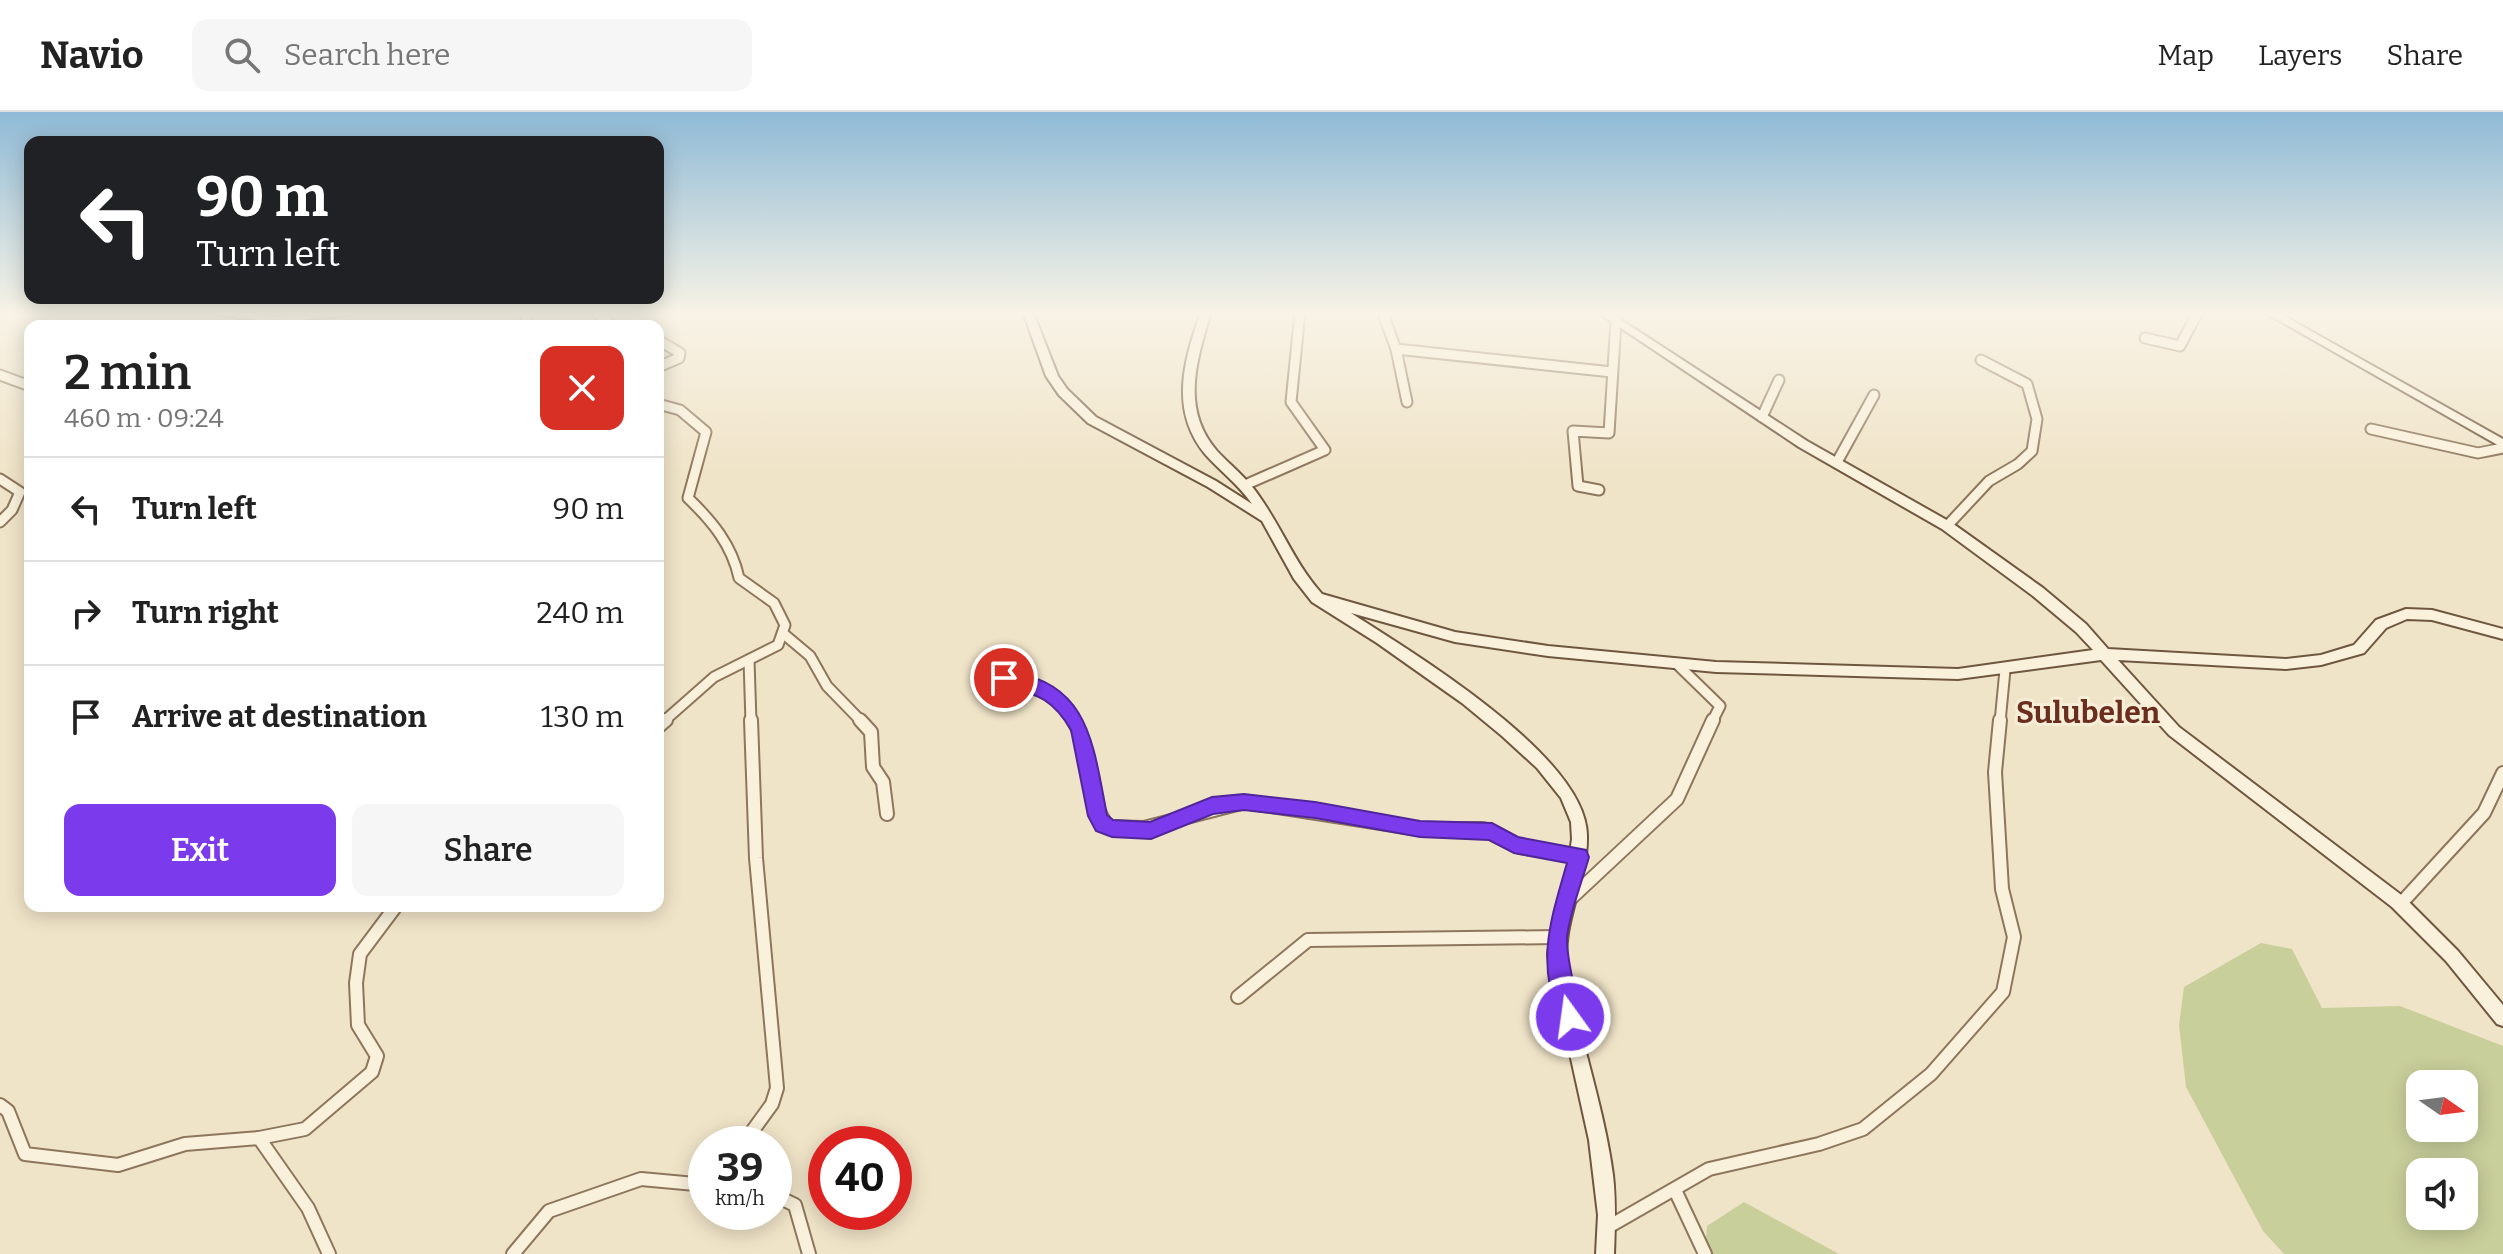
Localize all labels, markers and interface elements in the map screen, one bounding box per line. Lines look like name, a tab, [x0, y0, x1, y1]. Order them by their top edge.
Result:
search box	[192, 19, 752, 91]
text: Navio	[40, 32, 144, 78]
icon: search	[220, 33, 264, 77]
text: Search here	[284, 37, 450, 73]
text: Map	[2157, 39, 2214, 72]
text: Layers	[2258, 39, 2342, 72]
text: Share	[2386, 39, 2463, 72]
text: 90 m	[196, 164, 328, 231]
icon: left	[64, 168, 168, 272]
text: Turn left	[196, 232, 340, 276]
text: 2 min	[64, 344, 191, 402]
button: close	[540, 346, 624, 430]
text: 460 m · 09:24	[64, 403, 224, 434]
icon: left	[64, 487, 108, 531]
text: Turn left	[132, 491, 257, 527]
text: 90 m	[553, 491, 624, 527]
icon: right	[64, 591, 108, 635]
text: Turn right	[132, 595, 279, 631]
text: 240 m	[536, 595, 624, 631]
pin	[970, 644, 1038, 712]
icon: arrive	[982, 656, 1026, 700]
icon: arrive	[64, 695, 108, 739]
district label: Sulubelen	[2016, 695, 2161, 731]
text: Arrive at destination	[132, 699, 427, 735]
text: 130 m	[541, 699, 624, 735]
button: Exit	[64, 804, 336, 896]
button: Share	[352, 804, 624, 896]
position arrow	[1528, 975, 1612, 1059]
north arrow	[2406, 1070, 2478, 1142]
map controls	[2406, 1070, 2478, 1230]
speed limit sign: 40	[808, 1126, 912, 1230]
text: 39	[717, 1144, 763, 1192]
button: sound	[2406, 1158, 2478, 1230]
text: km/h	[715, 1186, 765, 1210]

